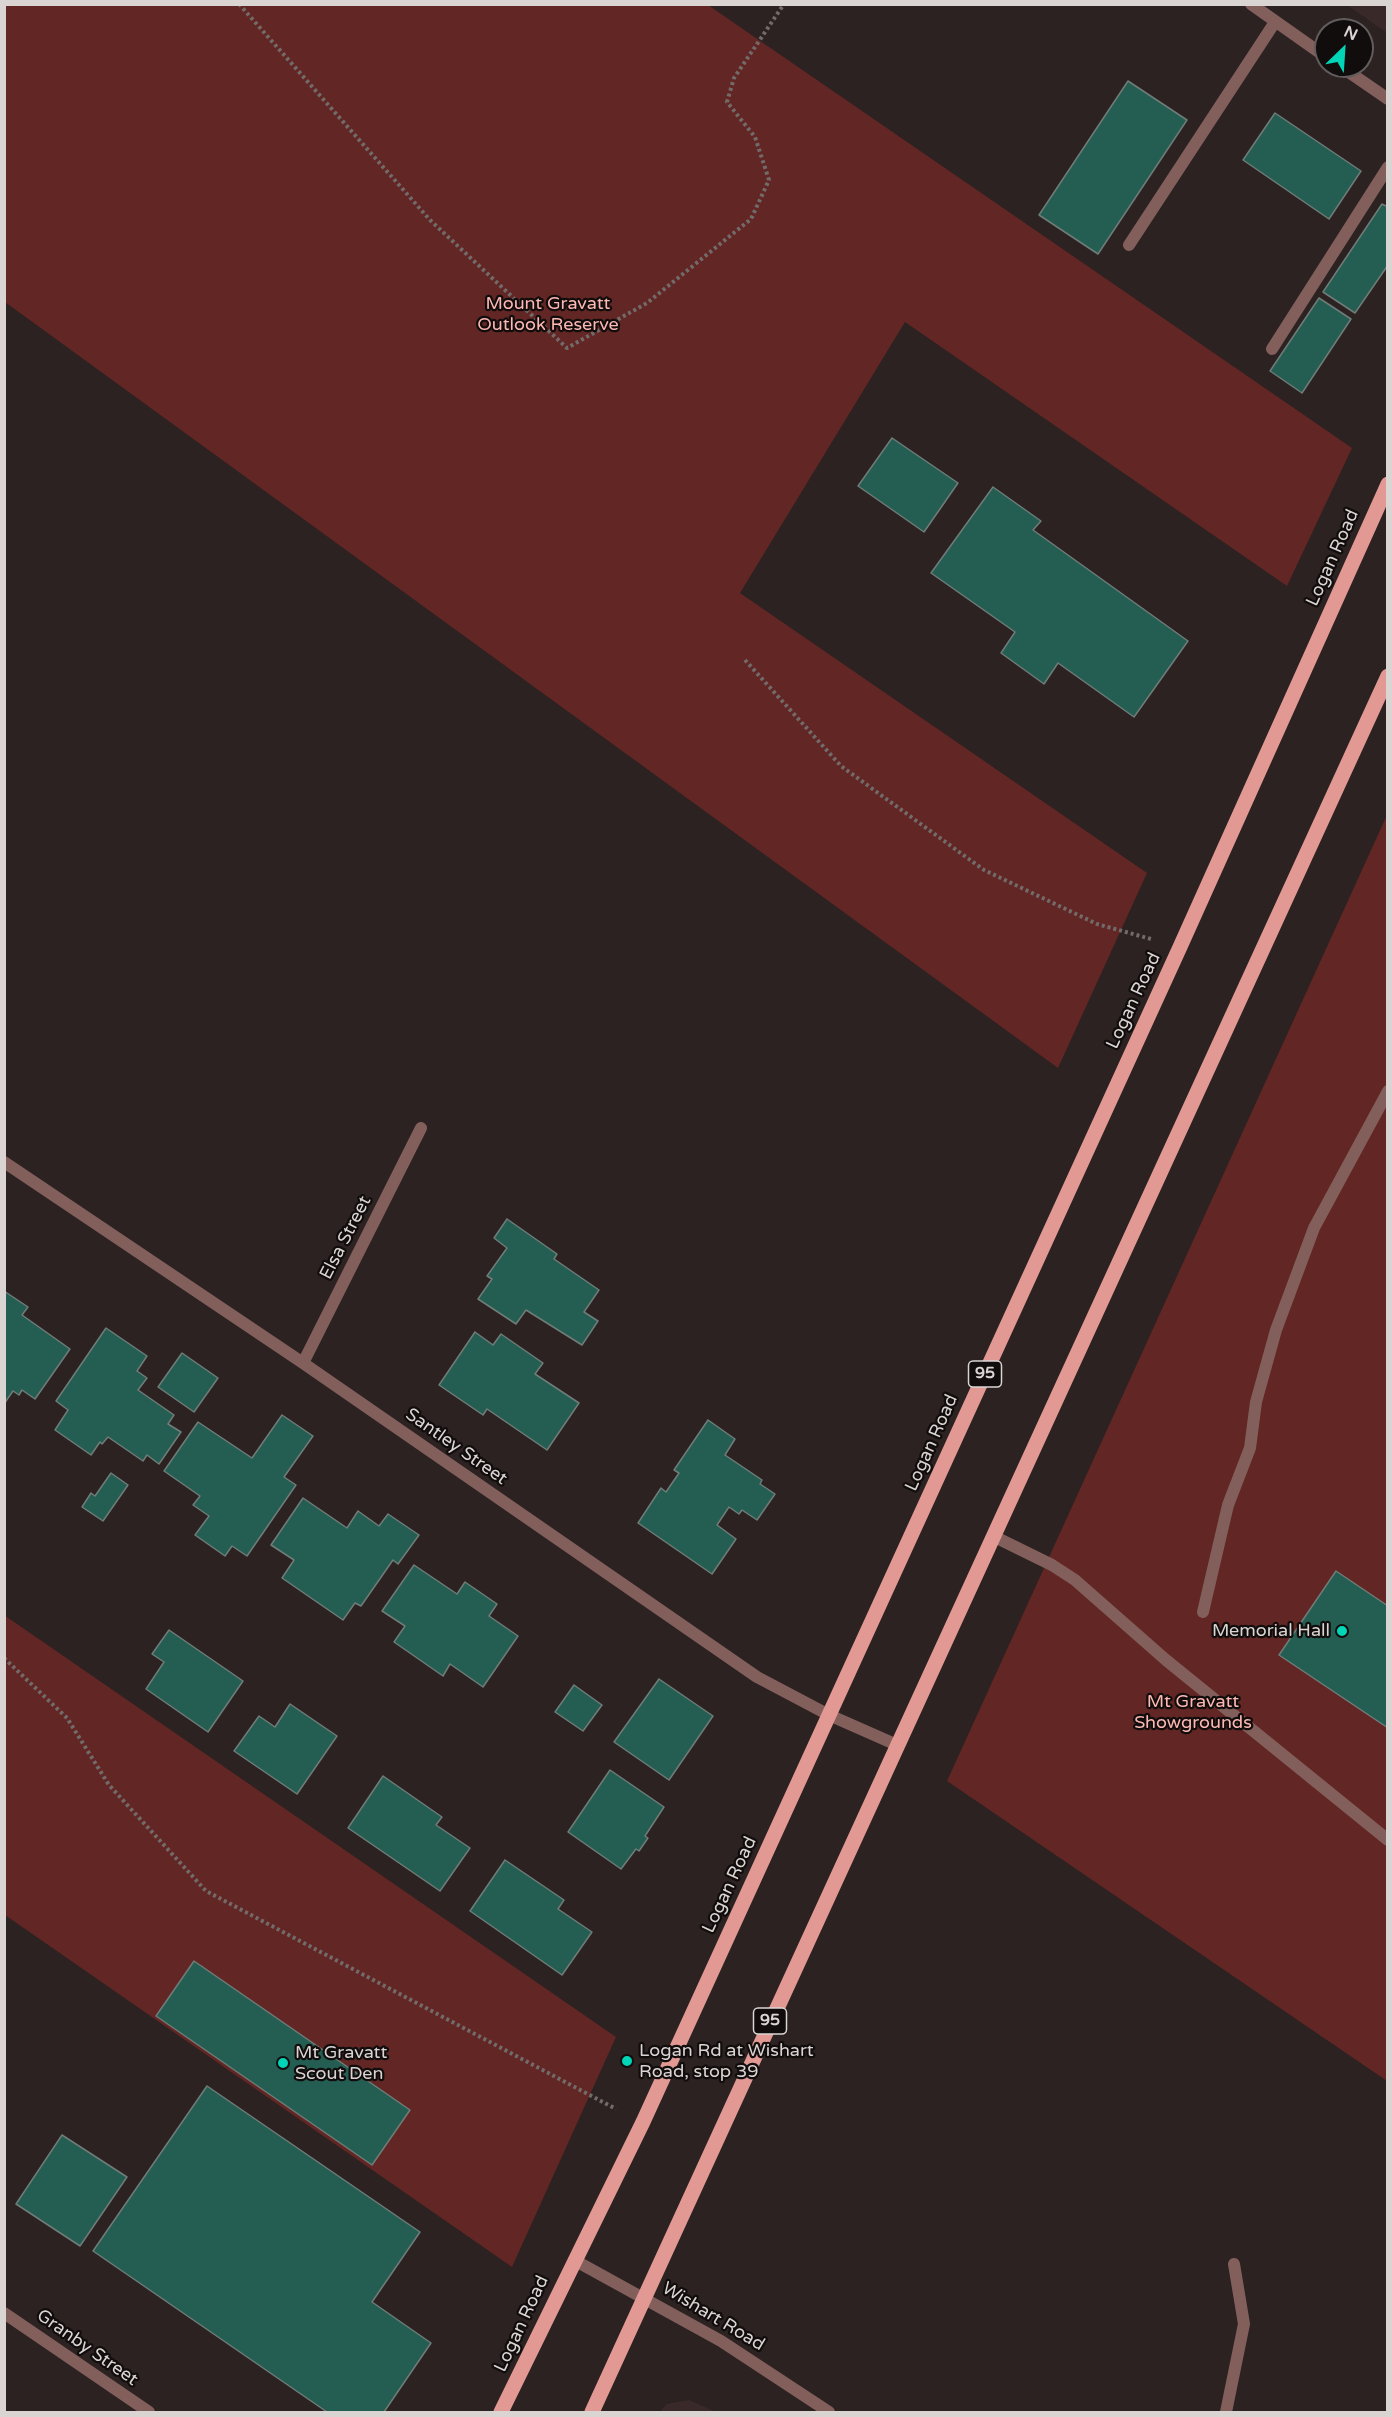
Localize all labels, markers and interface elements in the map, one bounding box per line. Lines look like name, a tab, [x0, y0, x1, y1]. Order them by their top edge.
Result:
north arrow	[1314, 18, 1374, 78]
text: N	[1341, 22, 1361, 45]
park label: Mount Gravatt Outlook Reserve	[477, 293, 619, 336]
street label: Logan Road	[1302, 506, 1364, 610]
street label: Logan Road	[1102, 949, 1166, 1053]
street label: Elsa Street	[316, 1193, 376, 1283]
road number: 95	[968, 1361, 1002, 1387]
street label: Logan Road	[901, 1391, 963, 1495]
street label: Santley Street	[401, 1404, 511, 1490]
place label: Memorial Hall	[1212, 1620, 1330, 1642]
marker: Memorial Hall	[1335, 1624, 1349, 1638]
park label: Mt Gravatt Showgrounds	[1134, 1691, 1252, 1734]
street label: Logan Road	[698, 1833, 762, 1937]
road number: 95	[754, 2008, 786, 2034]
place label: Logan Rd at Wishart Road, stop 39	[639, 2040, 814, 2082]
place label: Mt Gravatt Scout Den	[295, 2042, 387, 2084]
marker: Logan Rd at Wishart Road, stop 39	[620, 2054, 634, 2068]
marker: Mt Gravatt Scout Den	[276, 2056, 290, 2070]
street label: Logan Road	[490, 2272, 554, 2376]
street label: Wishart Road	[658, 2278, 768, 2356]
street label: Granby Street	[32, 2305, 142, 2391]

